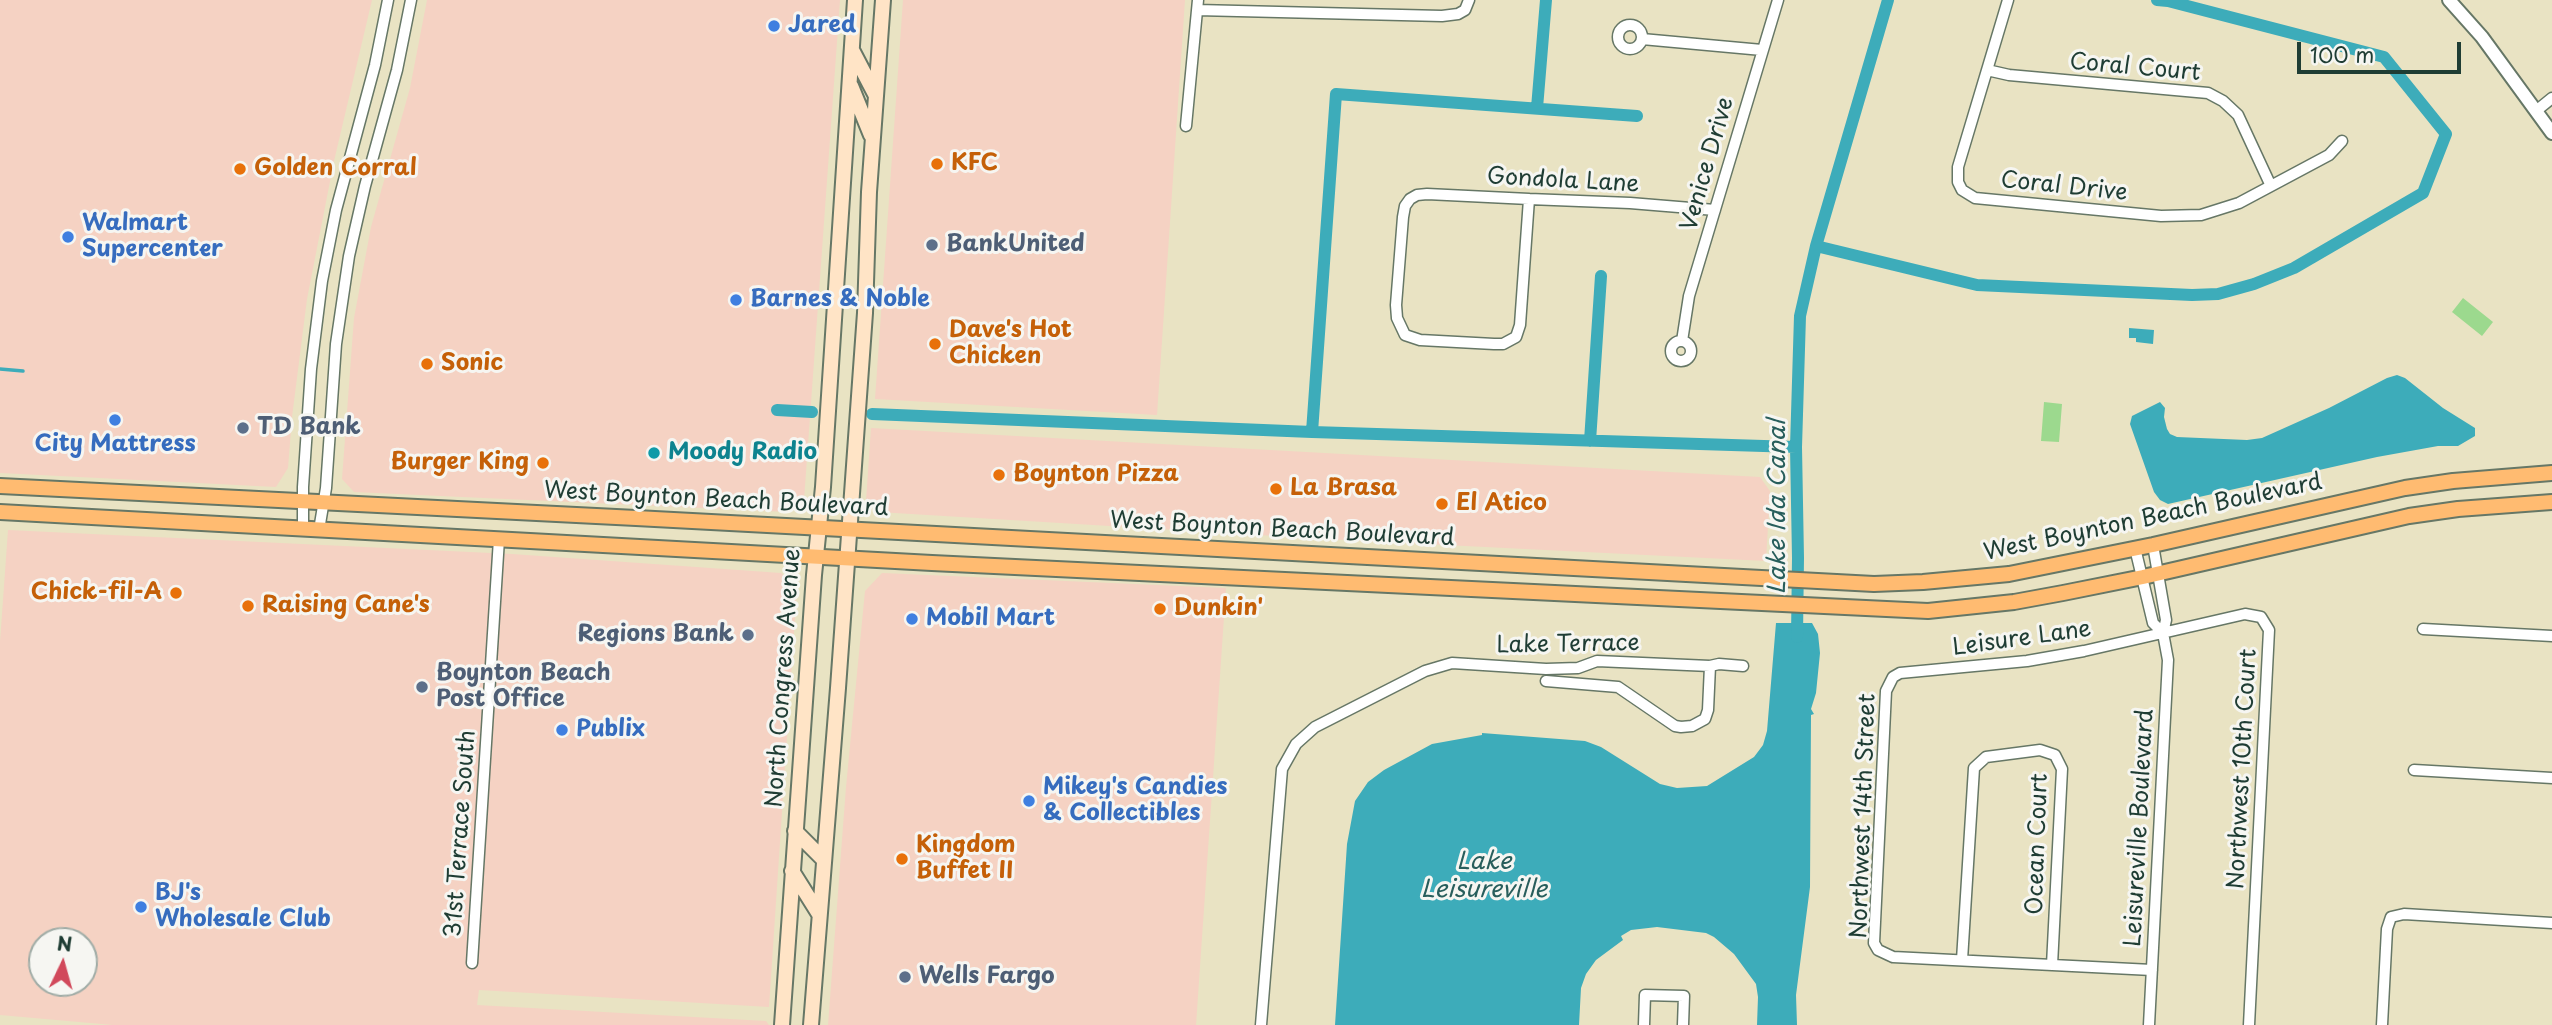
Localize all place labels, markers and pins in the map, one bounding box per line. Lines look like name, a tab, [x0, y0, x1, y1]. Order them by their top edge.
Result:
place label: Jared	[788, 12, 856, 40]
marker: Jared	[766, 18, 782, 34]
place label: KFC	[951, 150, 998, 178]
place label: Golden Corral	[254, 155, 417, 183]
marker: KFC	[929, 156, 945, 172]
marker: Golden Corral	[232, 161, 248, 177]
place label: Walmart Supercenter	[82, 210, 223, 264]
marker: Walmart Supercenter	[60, 229, 76, 245]
place label: BankUnited	[946, 231, 1085, 259]
marker: BankUnited	[924, 237, 940, 253]
place label: Barnes & Noble	[750, 286, 930, 314]
marker: Barnes & Noble	[728, 292, 744, 308]
place label: Dave's Hot Chicken	[949, 317, 1072, 371]
marker: Dave's Hot Chicken	[927, 336, 943, 352]
place label: Sonic	[441, 350, 503, 378]
marker: Sonic	[419, 356, 435, 372]
marker: City Mattress	[107, 412, 123, 428]
place label: TD Bank	[257, 414, 361, 442]
marker: TD Bank	[235, 420, 251, 436]
place label: City Mattress	[34, 431, 196, 459]
place label: Moody Radio	[668, 439, 817, 467]
marker: Moody Radio	[646, 445, 662, 461]
place label: Burger King	[391, 449, 529, 477]
marker: Burger King	[535, 455, 551, 471]
place label: Boynton Pizza	[1013, 461, 1179, 489]
marker: Boynton Pizza	[991, 467, 1007, 483]
place label: La Brasa	[1290, 475, 1397, 503]
marker: La Brasa	[1268, 481, 1284, 497]
place label: El Atico	[1456, 490, 1547, 518]
marker: El Atico	[1434, 496, 1450, 512]
place label: Chick-fil-A	[31, 579, 162, 607]
marker: Chick-fil-A	[168, 585, 184, 601]
place label: Raising Cane's	[262, 592, 430, 620]
place label: Dunkin'	[1174, 595, 1263, 623]
marker: Raising Cane's	[240, 598, 256, 614]
marker: Dunkin'	[1152, 601, 1168, 617]
place label: Mobil Mart	[926, 605, 1055, 633]
marker: Mobil Mart	[904, 611, 920, 627]
place label: Regions Bank	[577, 621, 734, 649]
marker: Regions Bank	[740, 627, 756, 643]
place label: Boynton Beach Post Office	[436, 660, 611, 714]
marker: Boynton Beach Post Office	[414, 679, 430, 695]
place label: Publix	[576, 716, 645, 744]
marker: Publix	[554, 722, 570, 738]
place label: Mikey's Candies & Collectibles	[1043, 774, 1228, 828]
marker: Mikey's Candies & Collectibles	[1021, 793, 1037, 809]
place label: Kingdom Buffet II	[916, 832, 1015, 886]
marker: Kingdom Buffet II	[894, 851, 910, 867]
place label: BJ's Wholesale Club	[155, 880, 331, 934]
marker: BJ's Wholesale Club	[133, 899, 149, 915]
place label: Wells Fargo	[919, 963, 1055, 991]
marker: Wells Fargo	[897, 969, 913, 985]

